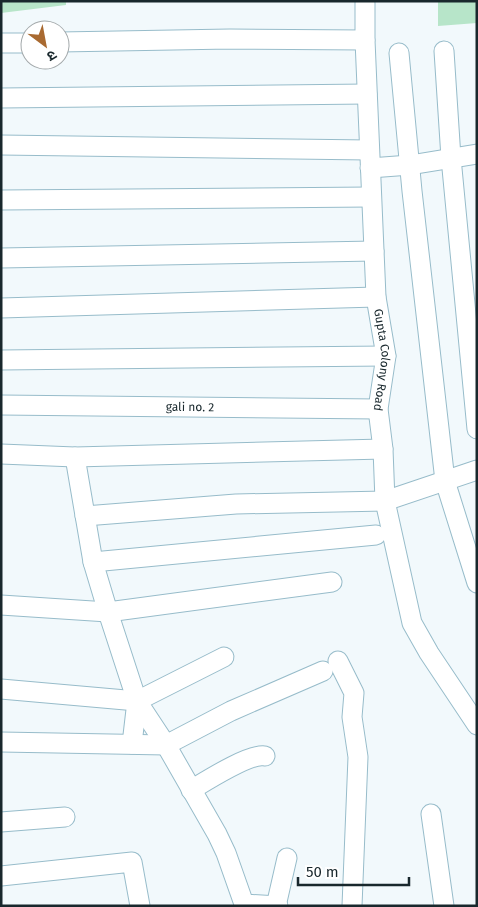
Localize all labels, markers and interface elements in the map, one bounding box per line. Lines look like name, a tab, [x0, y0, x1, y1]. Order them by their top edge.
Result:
north arrow	[20, 20, 70, 70]
text: उ	[43, 46, 60, 65]
street label: Gupta Colony Road	[371, 308, 393, 412]
street label: gali no. 2	[166, 400, 214, 414]
scale bar	[298, 854, 409, 886]
text: 50 m	[306, 863, 339, 881]

